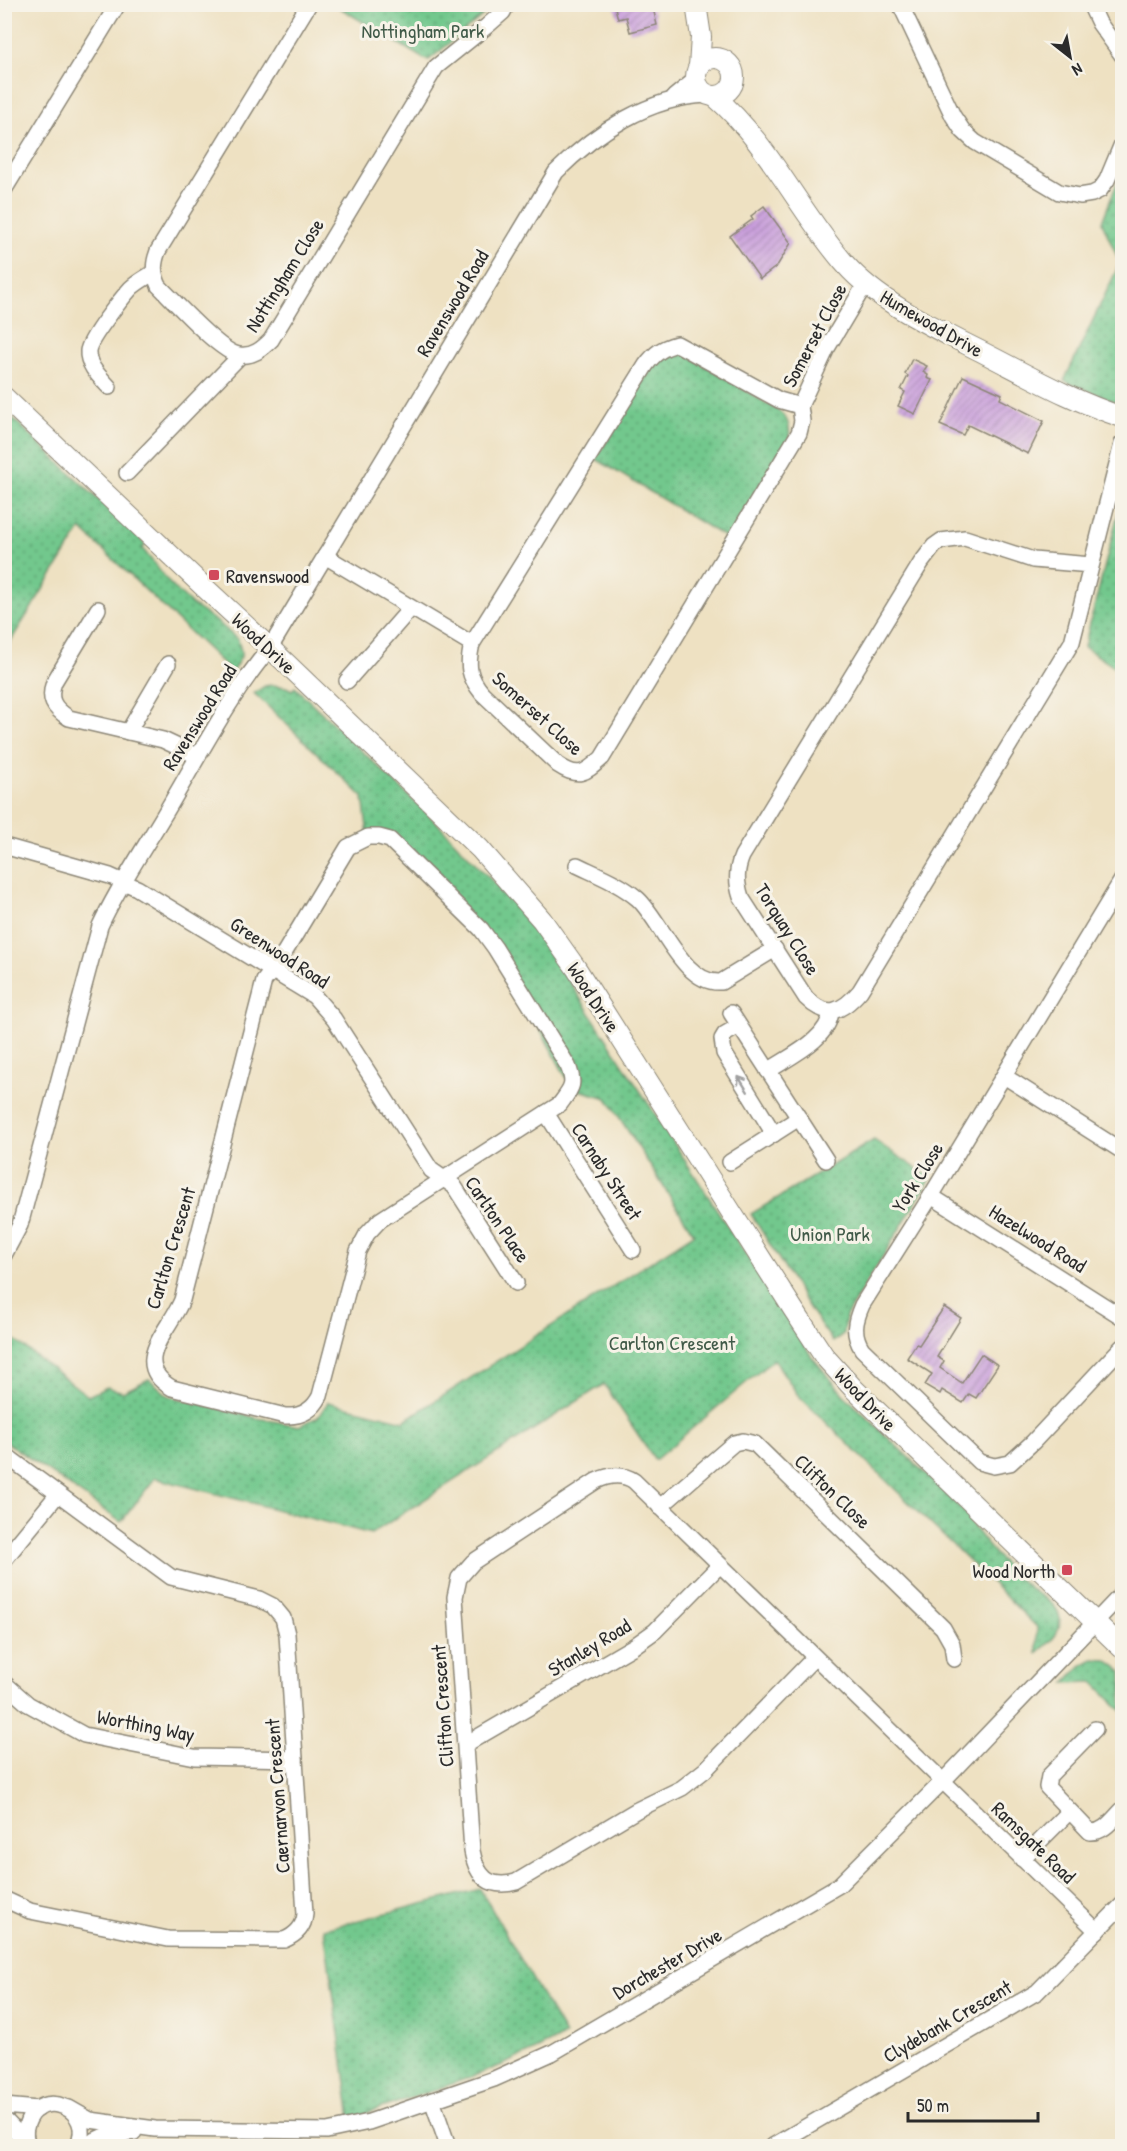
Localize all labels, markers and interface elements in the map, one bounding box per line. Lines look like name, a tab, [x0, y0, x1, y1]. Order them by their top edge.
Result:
park label: Nottingham Park	[362, 17, 484, 44]
north arrow	[1040, 27, 1100, 87]
text: N	[1068, 58, 1087, 82]
street label: Nottingham Close	[238, 213, 330, 337]
street label: Ravenswood Road	[409, 244, 495, 361]
street label: Somerset Close	[775, 278, 853, 392]
street label: Humewood Drive	[876, 283, 988, 363]
place label: Ravenswood	[226, 562, 309, 589]
marker: Ravenswood	[207, 568, 221, 582]
street label: Wood Drive	[226, 606, 302, 680]
street label: Ravenswood Road	[156, 659, 242, 775]
street label: Somerset Close	[487, 665, 589, 761]
street label: Torquay Close	[749, 878, 827, 980]
street label: Greenwood Road	[225, 910, 335, 994]
street label: Wood Drive	[561, 957, 627, 1037]
one-way arrow	[736, 1076, 748, 1093]
street label: Carnaby Street	[565, 1117, 649, 1226]
street label: York Close	[885, 1137, 949, 1217]
street label: Carlton Place	[459, 1170, 537, 1268]
street label: Carlton Crescent	[139, 1183, 202, 1312]
street label: Hazelwood Road	[984, 1198, 1092, 1279]
park label: Union Park	[790, 1220, 870, 1247]
park label: Carlton Crescent	[609, 1329, 736, 1356]
street label: Wood Drive	[829, 1361, 903, 1437]
street label: Clifton Close	[789, 1448, 877, 1534]
place label: Wood North	[972, 1557, 1055, 1584]
marker: Wood North	[1060, 1563, 1074, 1577]
street label: Stanley Road	[543, 1612, 636, 1682]
street label: Clifton Crescent	[424, 1643, 460, 1768]
street label: Worthing Way	[95, 1702, 197, 1748]
street label: Caernarvon Crescent	[258, 1717, 296, 1874]
street label: Ramsgate Road	[986, 1795, 1082, 1889]
street label: Dorchester Drive	[607, 1921, 727, 2005]
street label: Clydebank Crescent	[878, 1973, 1017, 2069]
scale bar	[908, 2085, 1038, 2123]
text: 50 m	[917, 2093, 949, 2118]

